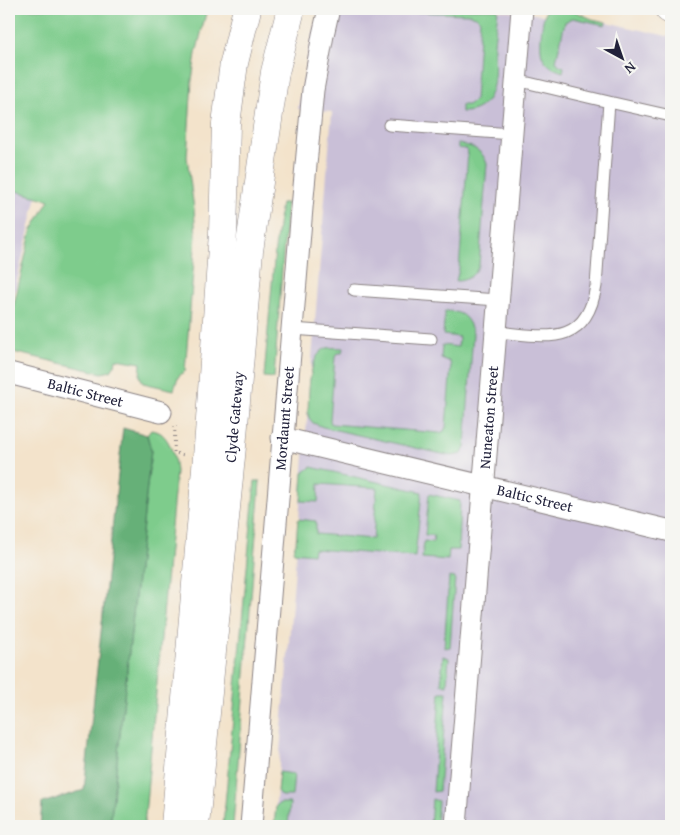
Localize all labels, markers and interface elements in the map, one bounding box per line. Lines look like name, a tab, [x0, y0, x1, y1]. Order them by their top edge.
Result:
north arrow	[598, 32, 648, 82]
text: N	[620, 57, 640, 79]
street label: Nuneaton Street	[474, 364, 503, 470]
street label: Mordaunt Street	[269, 365, 299, 471]
street label: Clyde Gateway	[219, 370, 249, 463]
street label: Baltic Street	[46, 372, 126, 412]
street label: Baltic Street	[495, 479, 576, 517]

